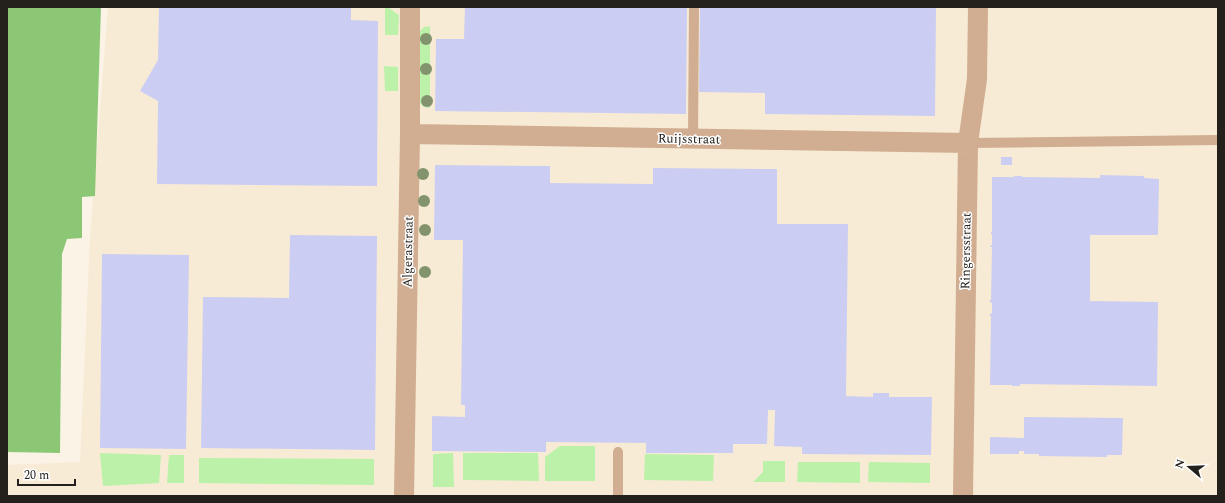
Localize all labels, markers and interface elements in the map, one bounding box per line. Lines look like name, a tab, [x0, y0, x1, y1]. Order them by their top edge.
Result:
street label: Ruijsstraat	[658, 128, 721, 150]
street label: Ringersstraat	[955, 212, 977, 290]
street label: Algerastraat	[397, 216, 419, 288]
north arrow	[1169, 447, 1209, 487]
text: N	[1171, 457, 1190, 471]
scale bar	[18, 461, 75, 487]
text: 20 m	[24, 466, 49, 485]

